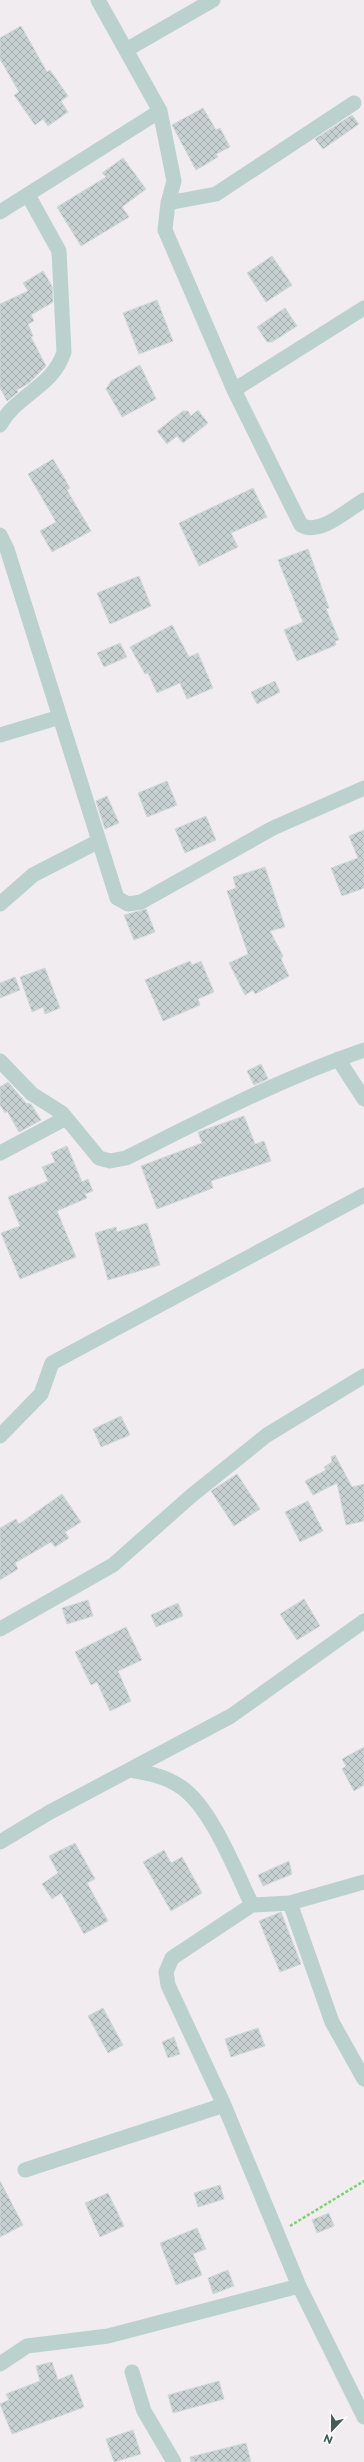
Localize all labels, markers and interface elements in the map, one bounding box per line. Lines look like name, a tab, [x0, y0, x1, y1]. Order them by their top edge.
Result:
north arrow	[312, 2410, 352, 2450]
text: N	[322, 2431, 335, 2447]

